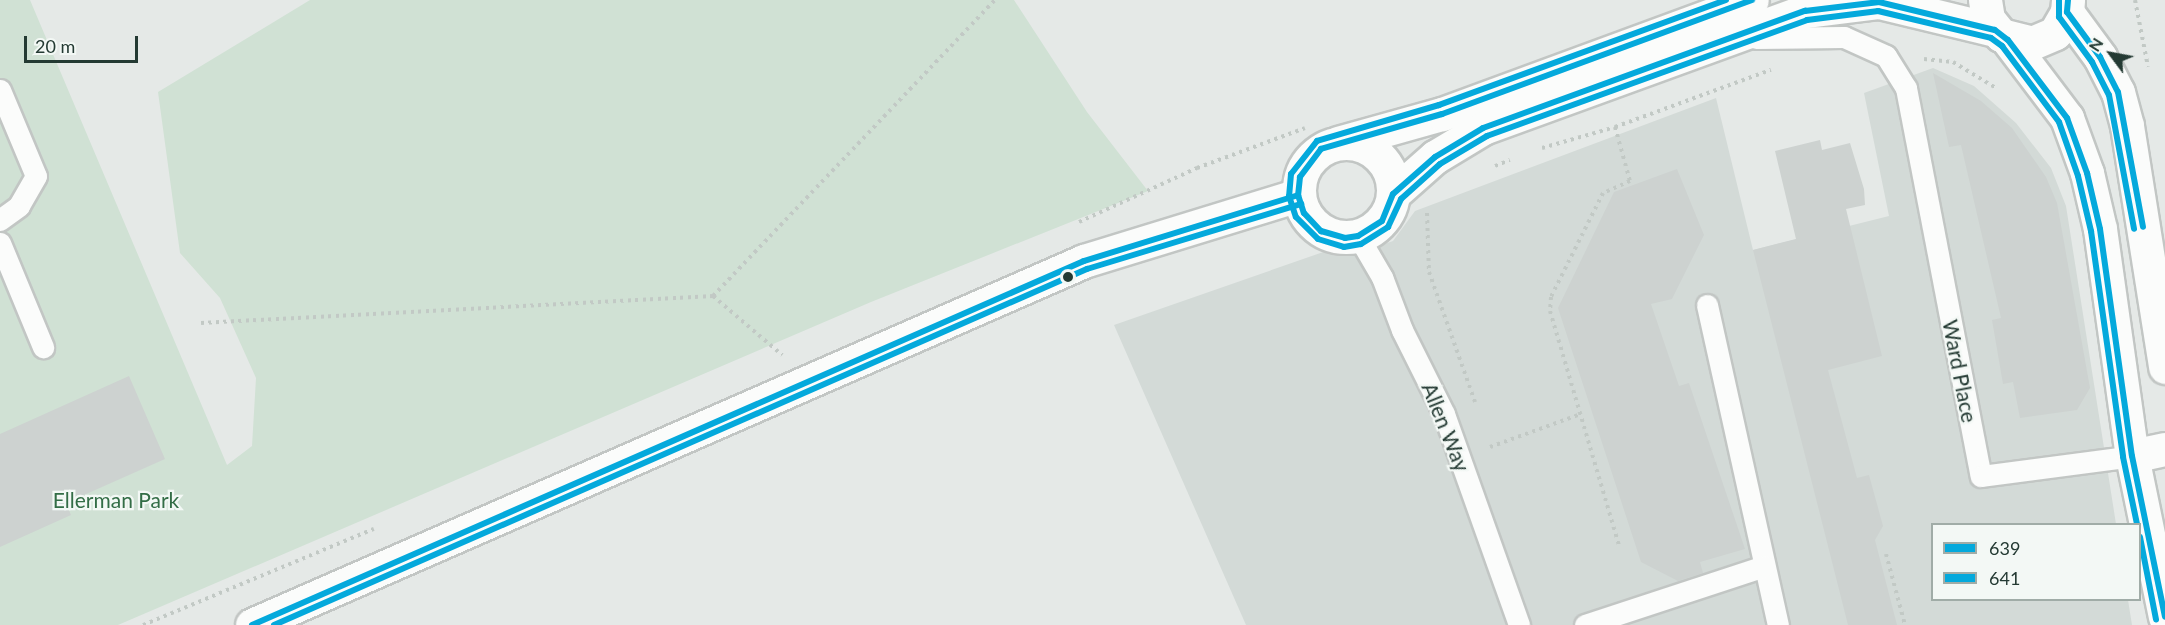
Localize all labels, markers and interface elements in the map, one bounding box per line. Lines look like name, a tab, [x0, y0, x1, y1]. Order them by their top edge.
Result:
scale bar	[27, 24, 141, 62]
north arrow	[2081, 24, 2141, 84]
text: N	[2084, 34, 2107, 54]
text: 20 m	[35, 35, 75, 57]
unlabelled marker	[1062, 271, 1074, 283]
street label: Ward Place	[1938, 317, 1982, 425]
street label: Allen Way	[1417, 379, 1475, 475]
park label: Ellerman Park	[53, 487, 179, 513]
legend	[1931, 523, 2141, 601]
text: 639	[1989, 537, 2020, 559]
text: 641	[1989, 567, 2020, 589]

